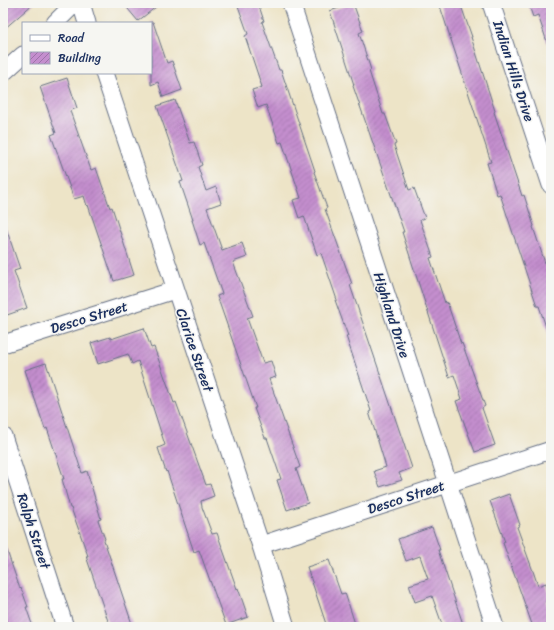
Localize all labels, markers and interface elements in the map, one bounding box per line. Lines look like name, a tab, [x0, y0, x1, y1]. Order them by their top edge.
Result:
street label: Indian Hills Drive	[485, 16, 542, 125]
legend	[22, 22, 152, 74]
text: Road	[58, 27, 85, 49]
text: Building	[58, 47, 101, 69]
street label: Highland Drive	[366, 269, 417, 362]
street label: Desco Street	[47, 294, 131, 341]
street label: Clarice Street	[168, 305, 221, 397]
street label: Desco Street	[364, 473, 448, 522]
street label: Ralph Street	[9, 490, 58, 574]

